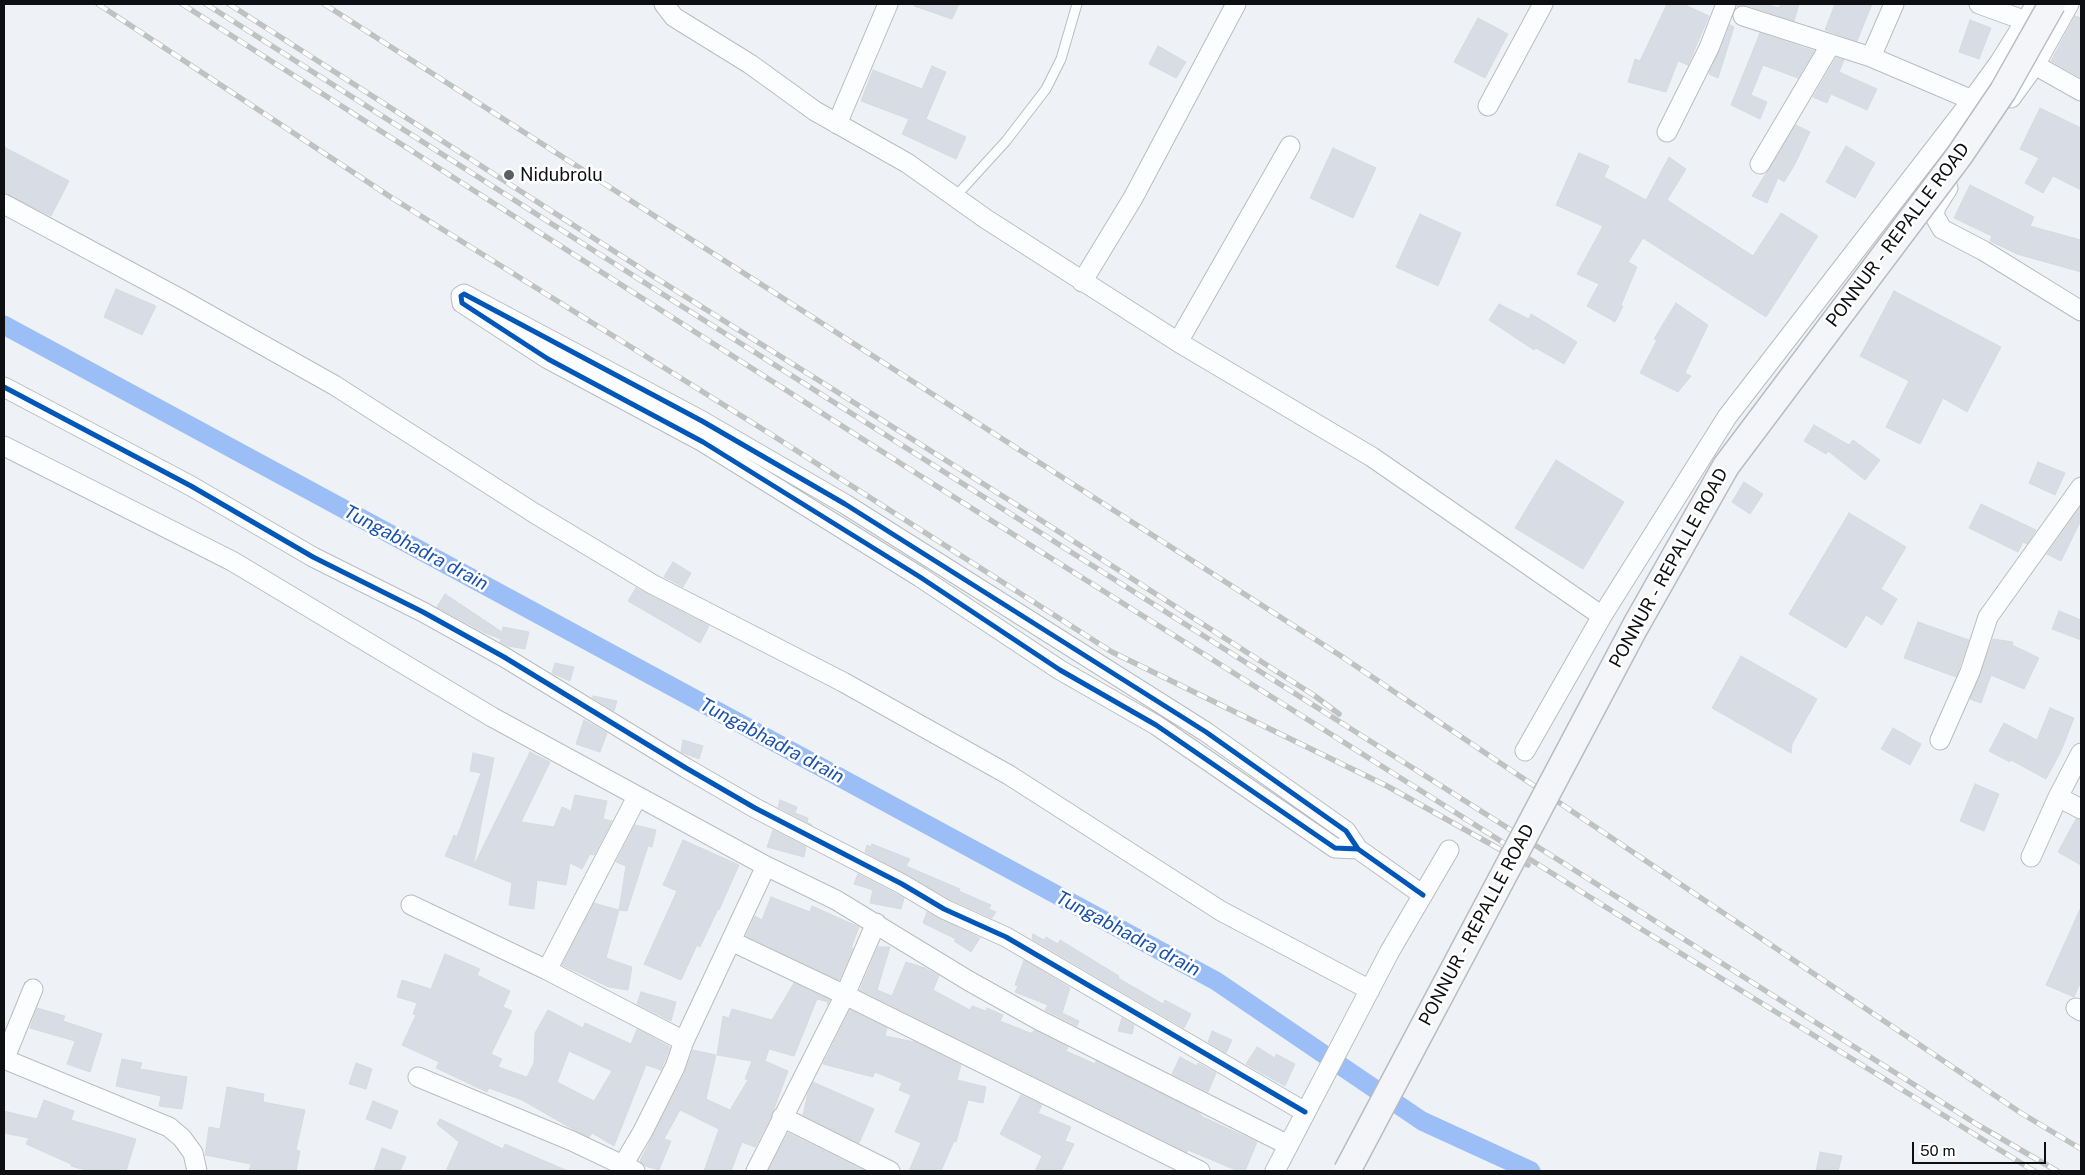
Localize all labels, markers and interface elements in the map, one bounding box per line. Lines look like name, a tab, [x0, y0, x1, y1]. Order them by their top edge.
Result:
street label: PONNUR - REPALLE ROAD	[1822, 139, 1974, 331]
place label: Nidubrolu	[520, 164, 603, 186]
marker: Nidubrolu	[502, 168, 516, 182]
street label: PONNUR - REPALLE ROAD	[1605, 464, 1733, 672]
water label: Tungabhadra drain	[340, 500, 492, 596]
water label: Tungabhadra drain	[696, 693, 848, 789]
street label: PONNUR - REPALLE ROAD	[1415, 821, 1539, 1029]
water label: Tungabhadra drain	[1052, 886, 1204, 982]
scale bar	[1915, 1132, 2049, 1164]
text: 50 m	[1920, 1142, 1955, 1159]

